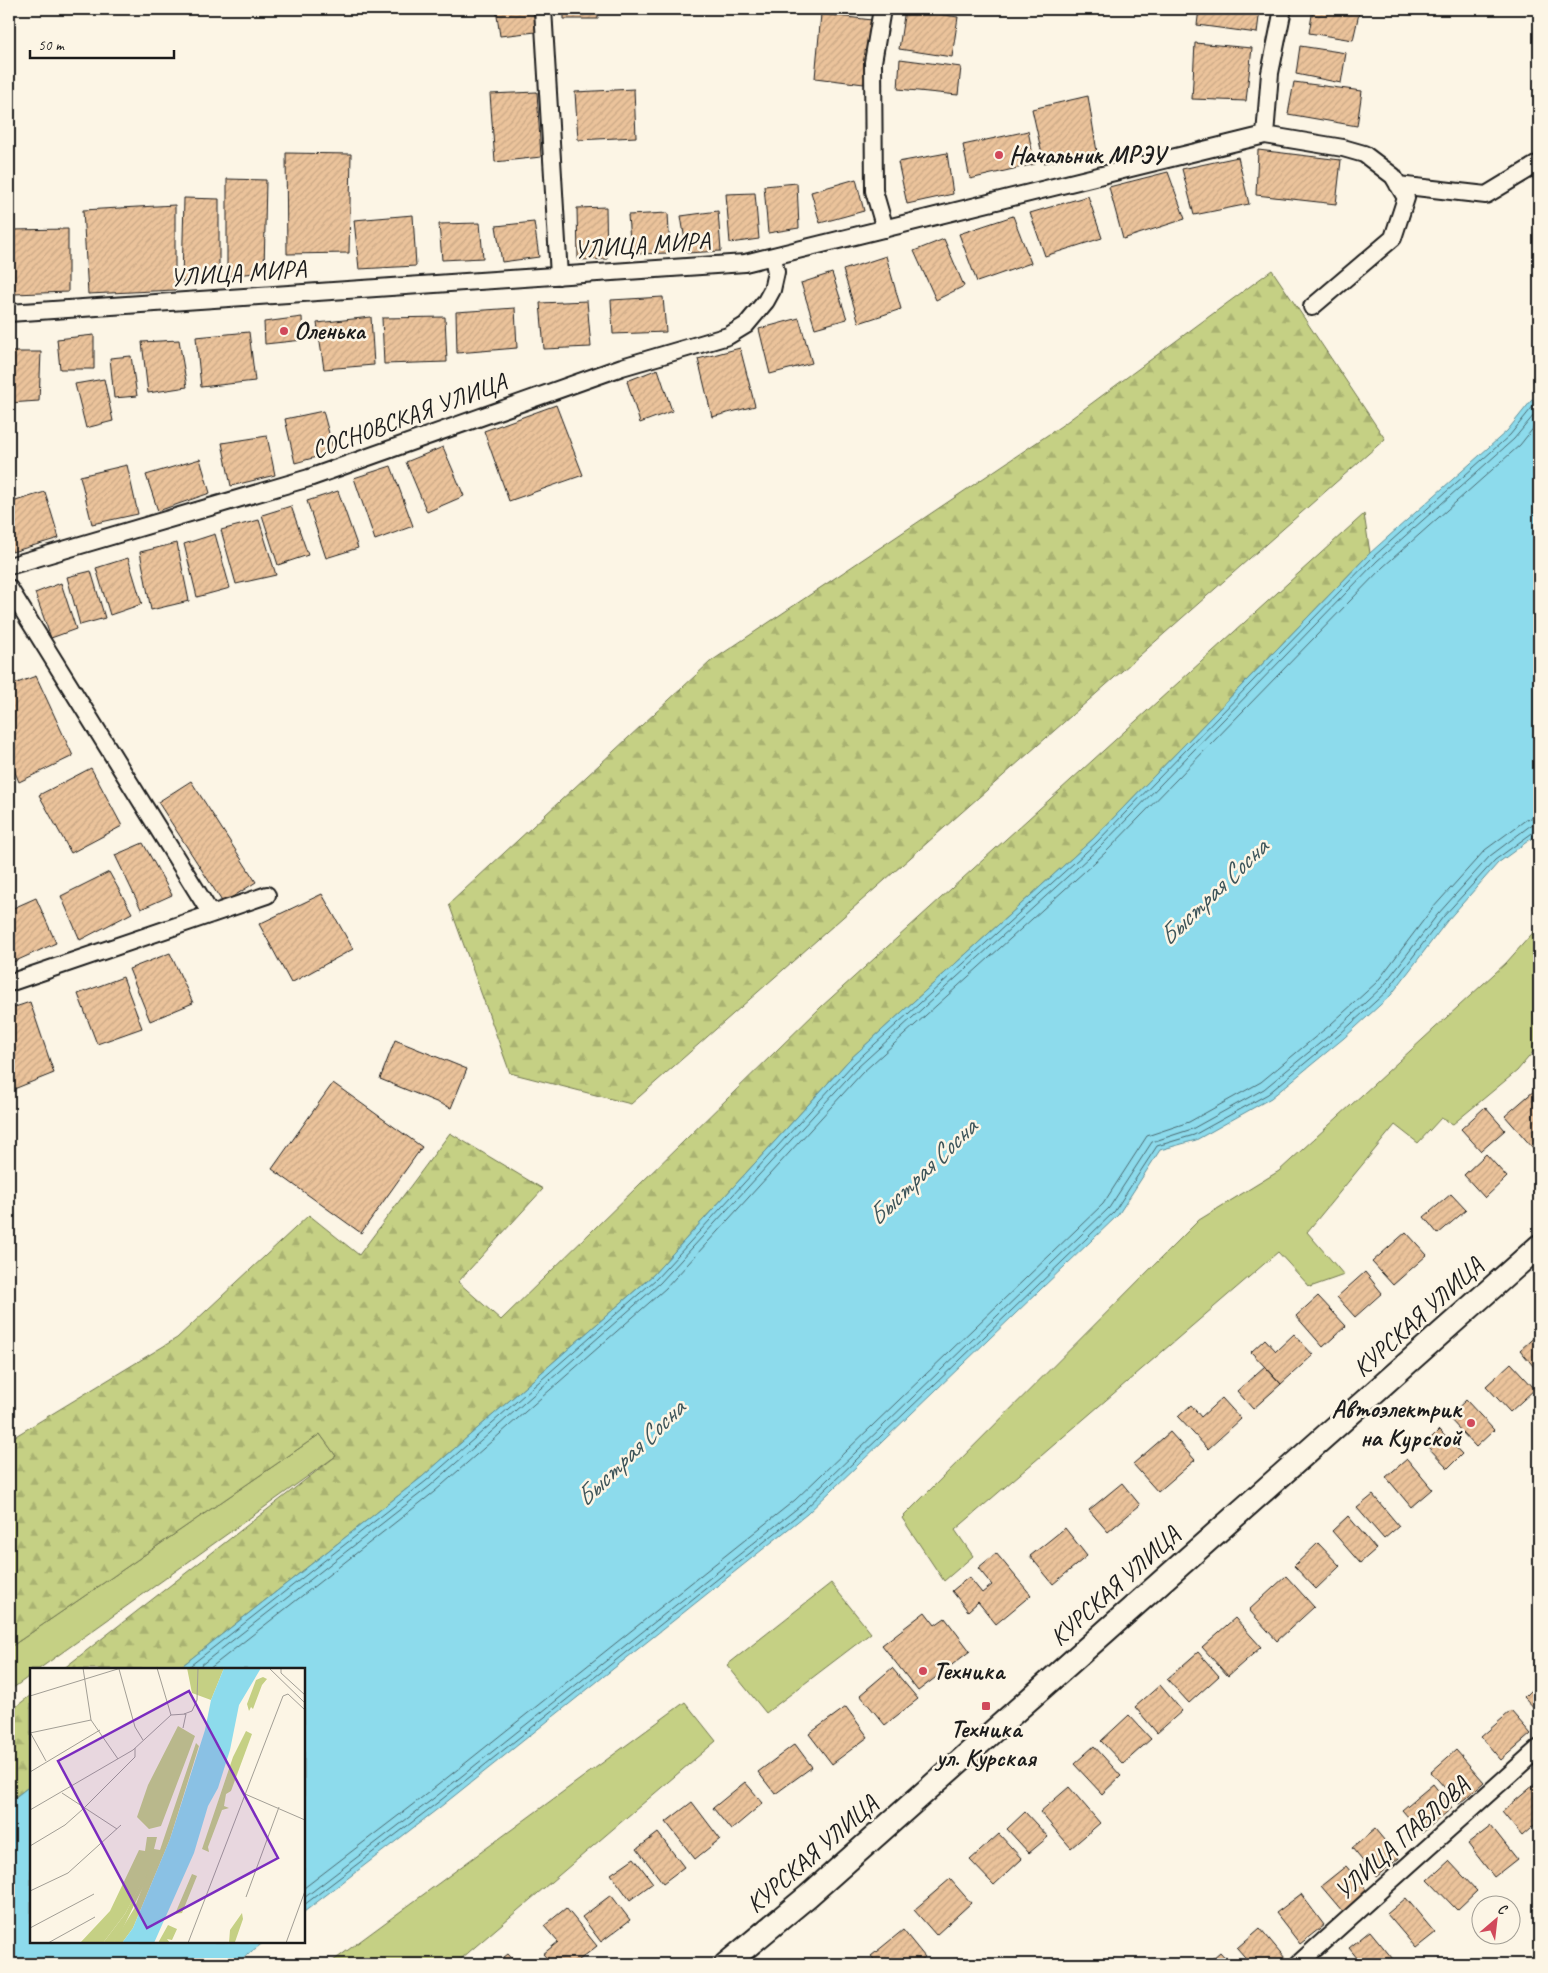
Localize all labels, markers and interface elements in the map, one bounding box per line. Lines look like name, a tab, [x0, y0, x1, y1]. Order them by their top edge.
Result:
scale bar	[30, 28, 174, 60]
text: 50 m	[38, 36, 65, 55]
place label: Начальник МРЭУ	[1009, 139, 1169, 171]
marker: Начальник МРЭУ	[993, 149, 1005, 161]
street label: УЛИЦА МИРА	[573, 224, 712, 266]
street label: УЛИЦА МИРА	[169, 252, 308, 294]
place label: Оленька	[294, 315, 367, 347]
marker: Оленька	[278, 325, 290, 337]
street label: СОСНОВСКАЯ УЛИЦА	[307, 365, 512, 466]
water label: Быстрая Сосна	[1151, 830, 1277, 953]
water label: Быстрая Сосна	[860, 1110, 986, 1233]
street label: КУРСКАЯ УЛИЦА	[1346, 1250, 1490, 1384]
water label: Быстрая Сосна	[568, 1391, 694, 1514]
place label: Автоэлектрик на Курской	[1331, 1393, 1463, 1454]
marker: Автоэлектрик на Курской	[1465, 1417, 1477, 1429]
street label: КУРСКАЯ УЛИЦА	[1043, 1519, 1187, 1653]
place label: Техника	[933, 1655, 1006, 1687]
marker: Техника	[917, 1665, 929, 1677]
inset map	[30, 1668, 305, 1943]
marker: Техника ул. Курская	[980, 1700, 992, 1712]
place label: Техника ул. Курская	[934, 1713, 1038, 1774]
street label: УЛИЦА ПАВЛОВА	[1328, 1769, 1476, 1907]
street label: КУРСКАЯ УЛИЦА	[739, 1788, 885, 1920]
north arrow	[1470, 1896, 1520, 1946]
text: С	[1495, 1900, 1511, 1919]

